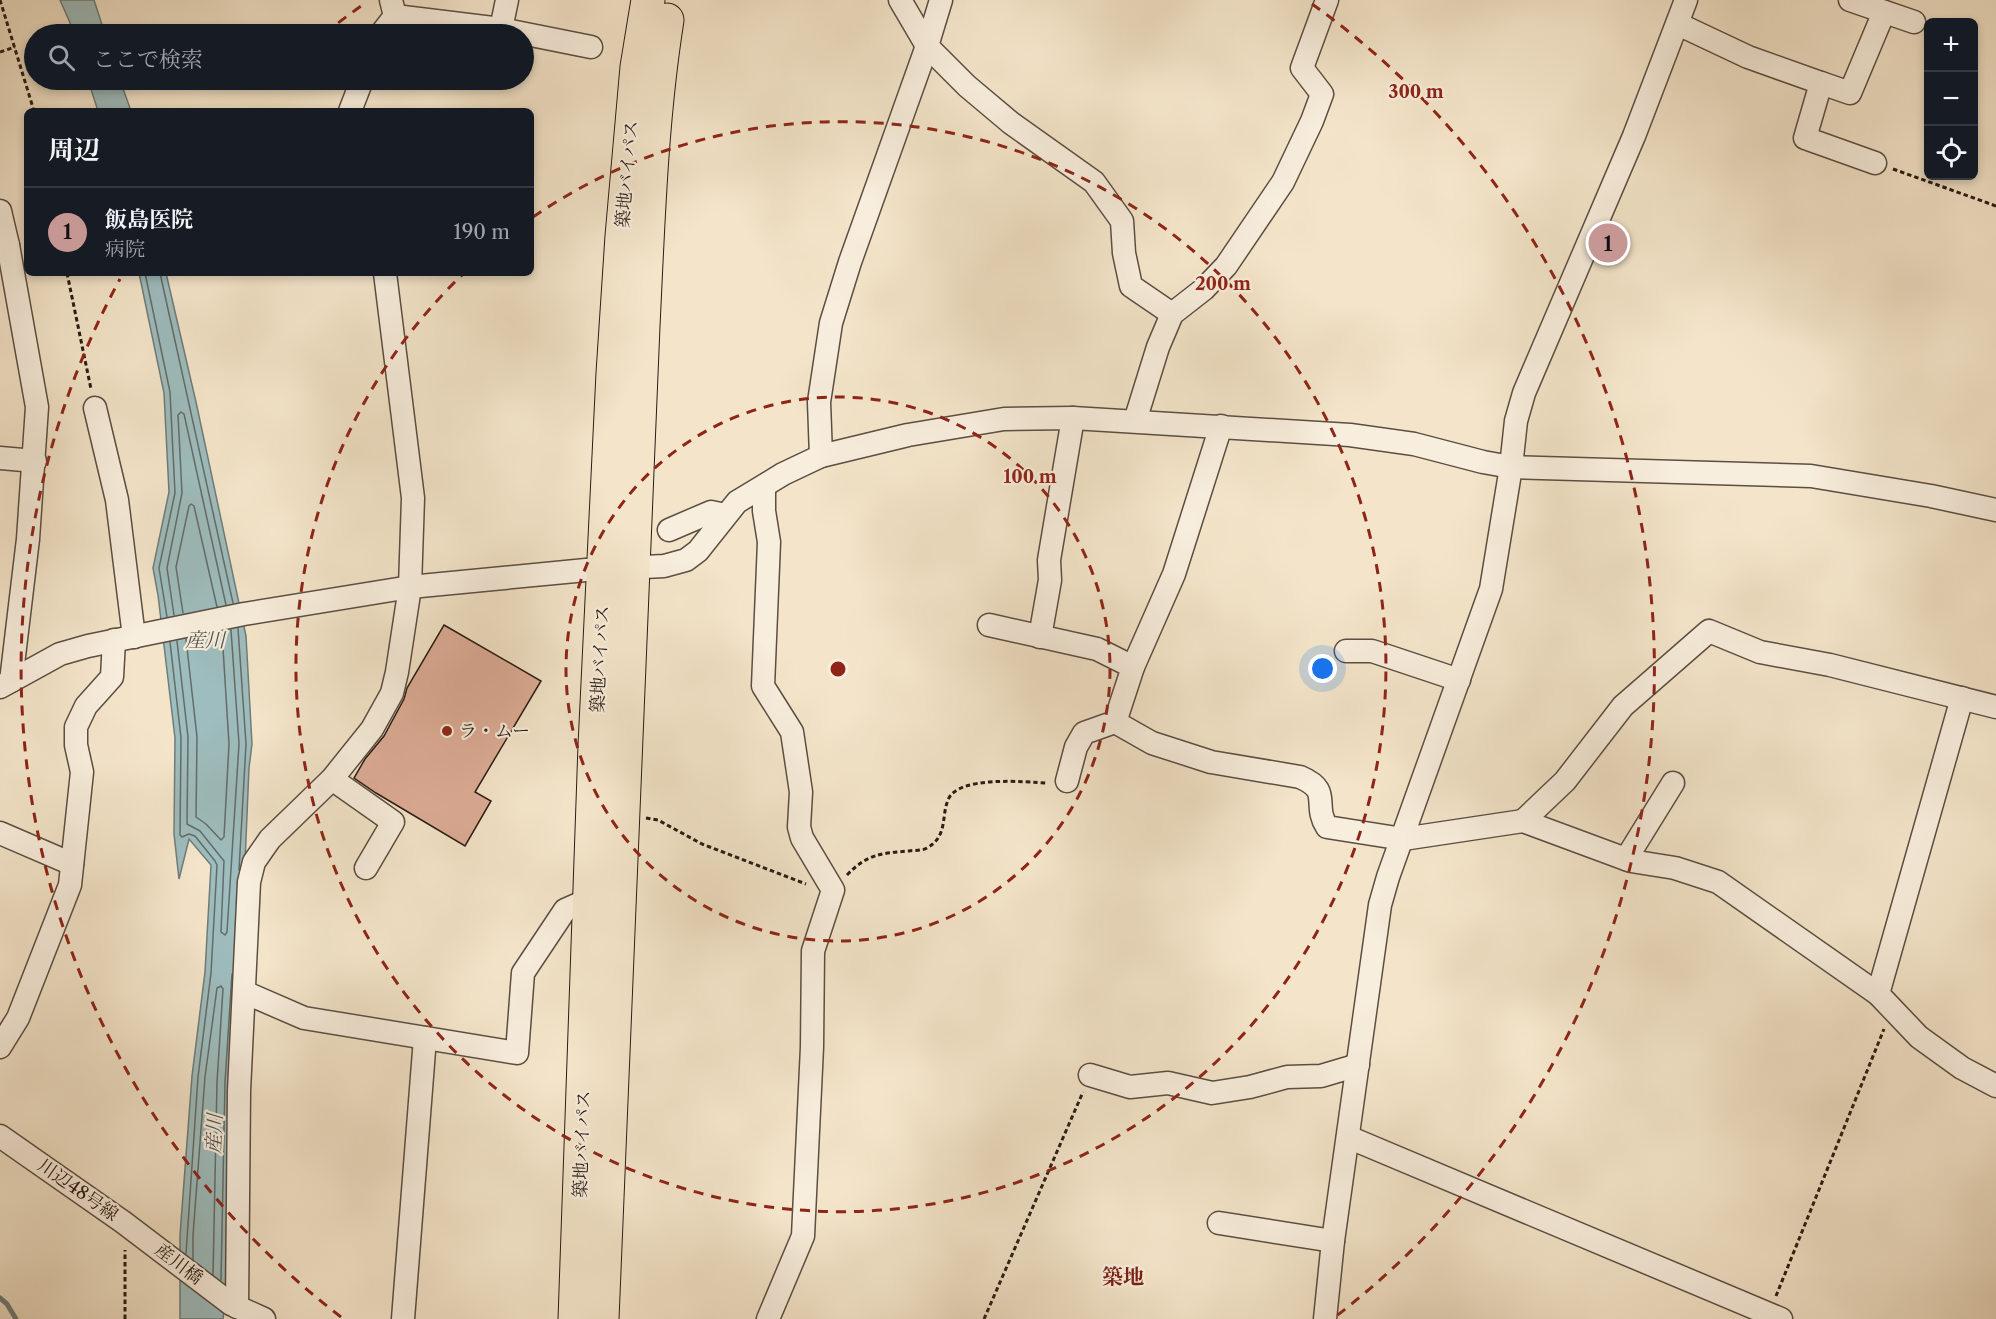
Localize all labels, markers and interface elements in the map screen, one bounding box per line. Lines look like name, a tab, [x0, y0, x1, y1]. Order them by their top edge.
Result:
map controls	[1924, 18, 1978, 180]
button: +	[1924, 18, 1978, 72]
search box	[24, 24, 534, 90]
icon: search	[45, 41, 78, 74]
text: ここで検索	[93, 46, 203, 73]
button: −	[1924, 72, 1978, 126]
text: 300 m	[1388, 81, 1444, 103]
street label: 築地バイパス	[611, 119, 643, 229]
button: locate	[1924, 126, 1978, 180]
text: 周辺	[48, 134, 100, 166]
text: 飯島医院	[105, 206, 193, 233]
text: 1	[63, 220, 72, 244]
text: 190 m	[453, 220, 510, 244]
pin: 1	[1588, 220, 1628, 266]
text: 病院	[105, 237, 145, 261]
text: 200 m	[1195, 273, 1251, 295]
text: 100 m	[1003, 466, 1057, 488]
street label: 築地バイパス	[586, 605, 614, 713]
water label: 産川	[185, 628, 227, 652]
your location	[1308, 654, 1337, 683]
centre of rings	[828, 659, 848, 679]
place label: ラ・ムー	[459, 720, 530, 742]
marker: ラ・ムー	[440, 724, 454, 738]
street label: 築地バイパス	[569, 1090, 595, 1198]
water label: 産川	[201, 1111, 227, 1155]
street label: 川辺48号線	[34, 1154, 122, 1226]
street label: 産川橋	[151, 1239, 207, 1289]
district label: 築地	[1102, 1264, 1144, 1289]

